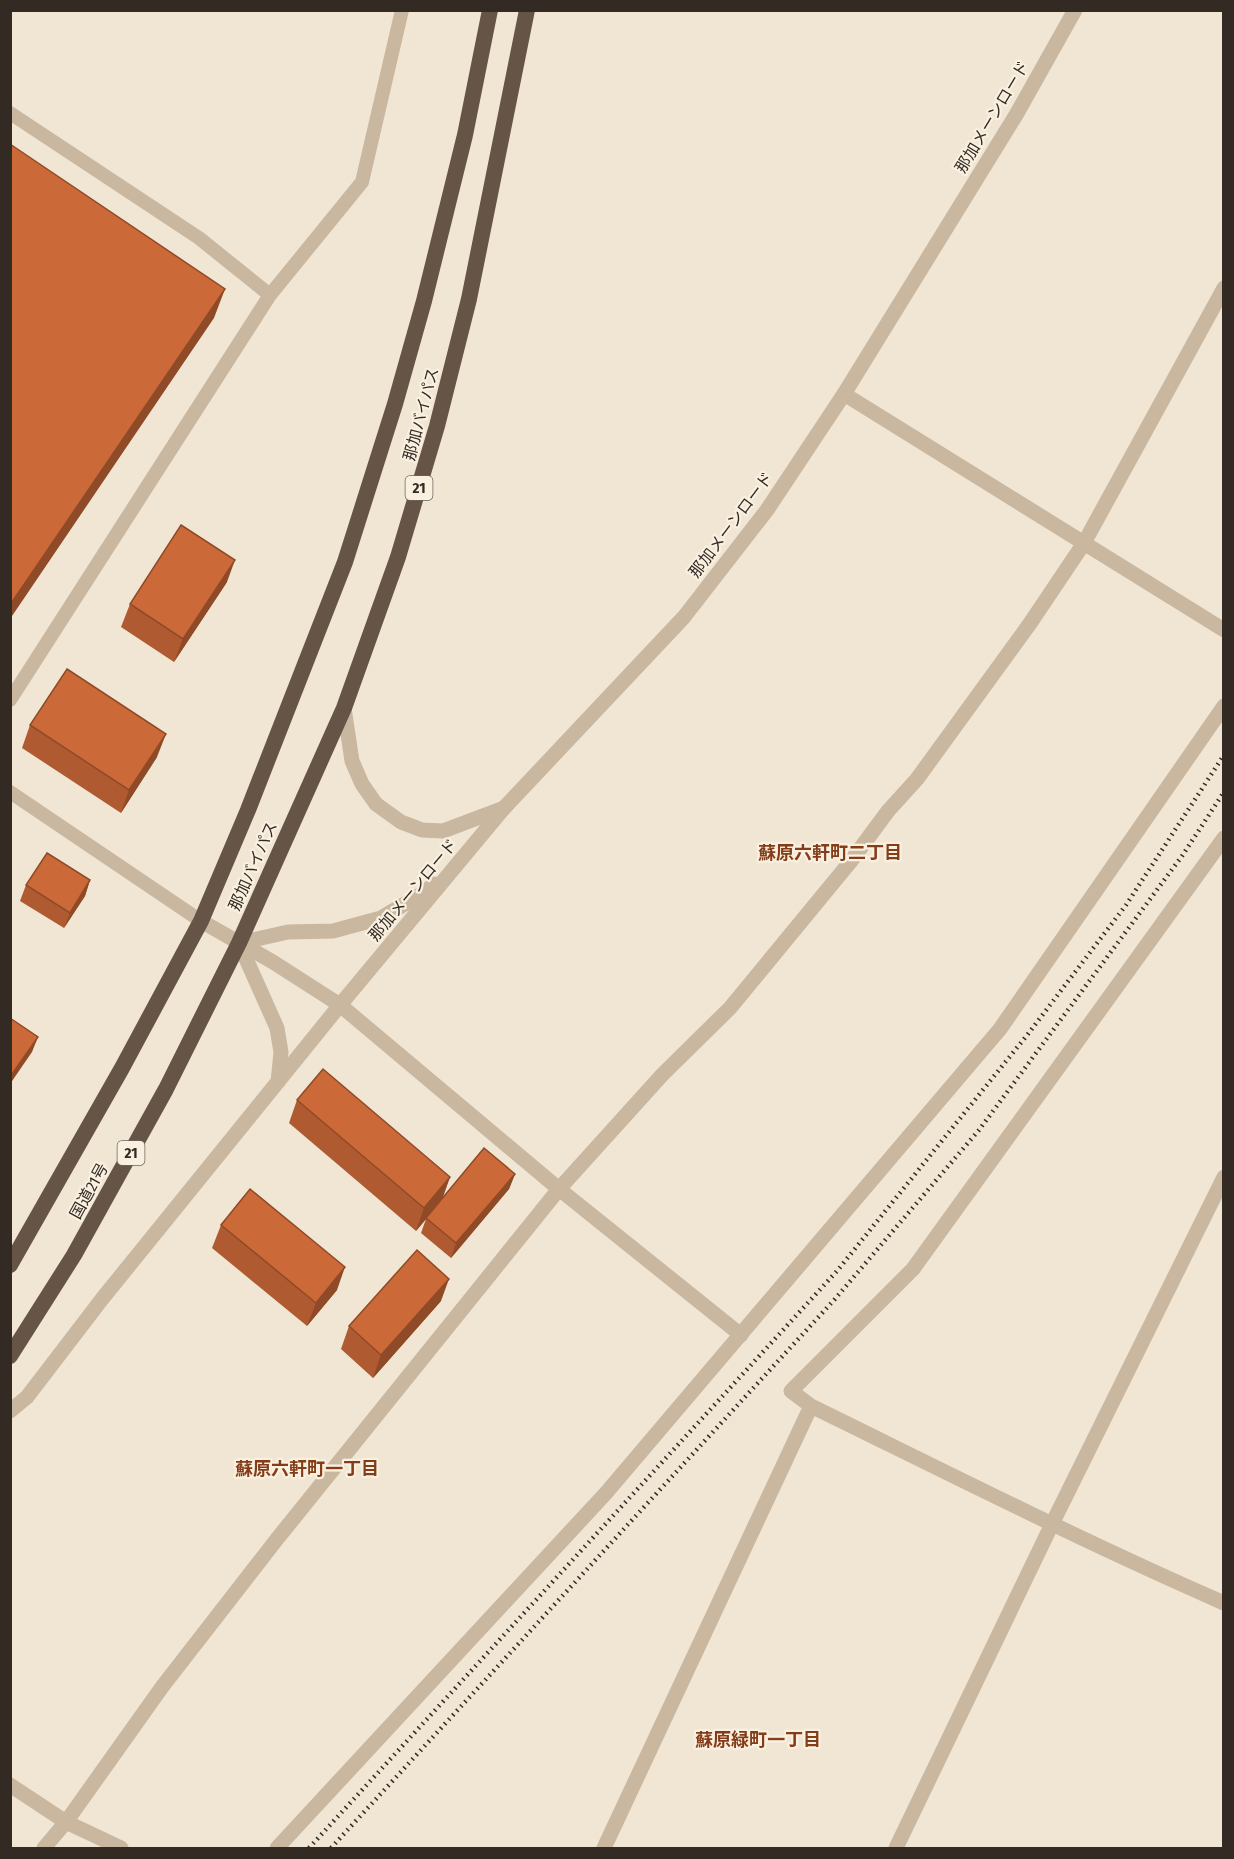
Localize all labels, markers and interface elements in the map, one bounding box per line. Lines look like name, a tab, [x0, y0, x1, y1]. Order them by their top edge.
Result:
street label: 那加メーンロード	[951, 58, 1033, 176]
street label: 那加バイパス	[399, 365, 443, 463]
street label: 那加メーンロード	[685, 468, 777, 582]
road number: 21	[406, 476, 432, 500]
street label: 那加バイパス	[225, 818, 281, 914]
street label: 那加メーンロード	[365, 835, 461, 945]
district label: 蘇原六軒町二丁目	[758, 842, 902, 864]
road number: 21	[118, 1141, 144, 1165]
street label: 国道21号	[66, 1160, 112, 1222]
district label: 蘇原六軒町一丁目	[235, 1458, 379, 1480]
district label: 蘇原緑町一丁目	[695, 1729, 821, 1751]

